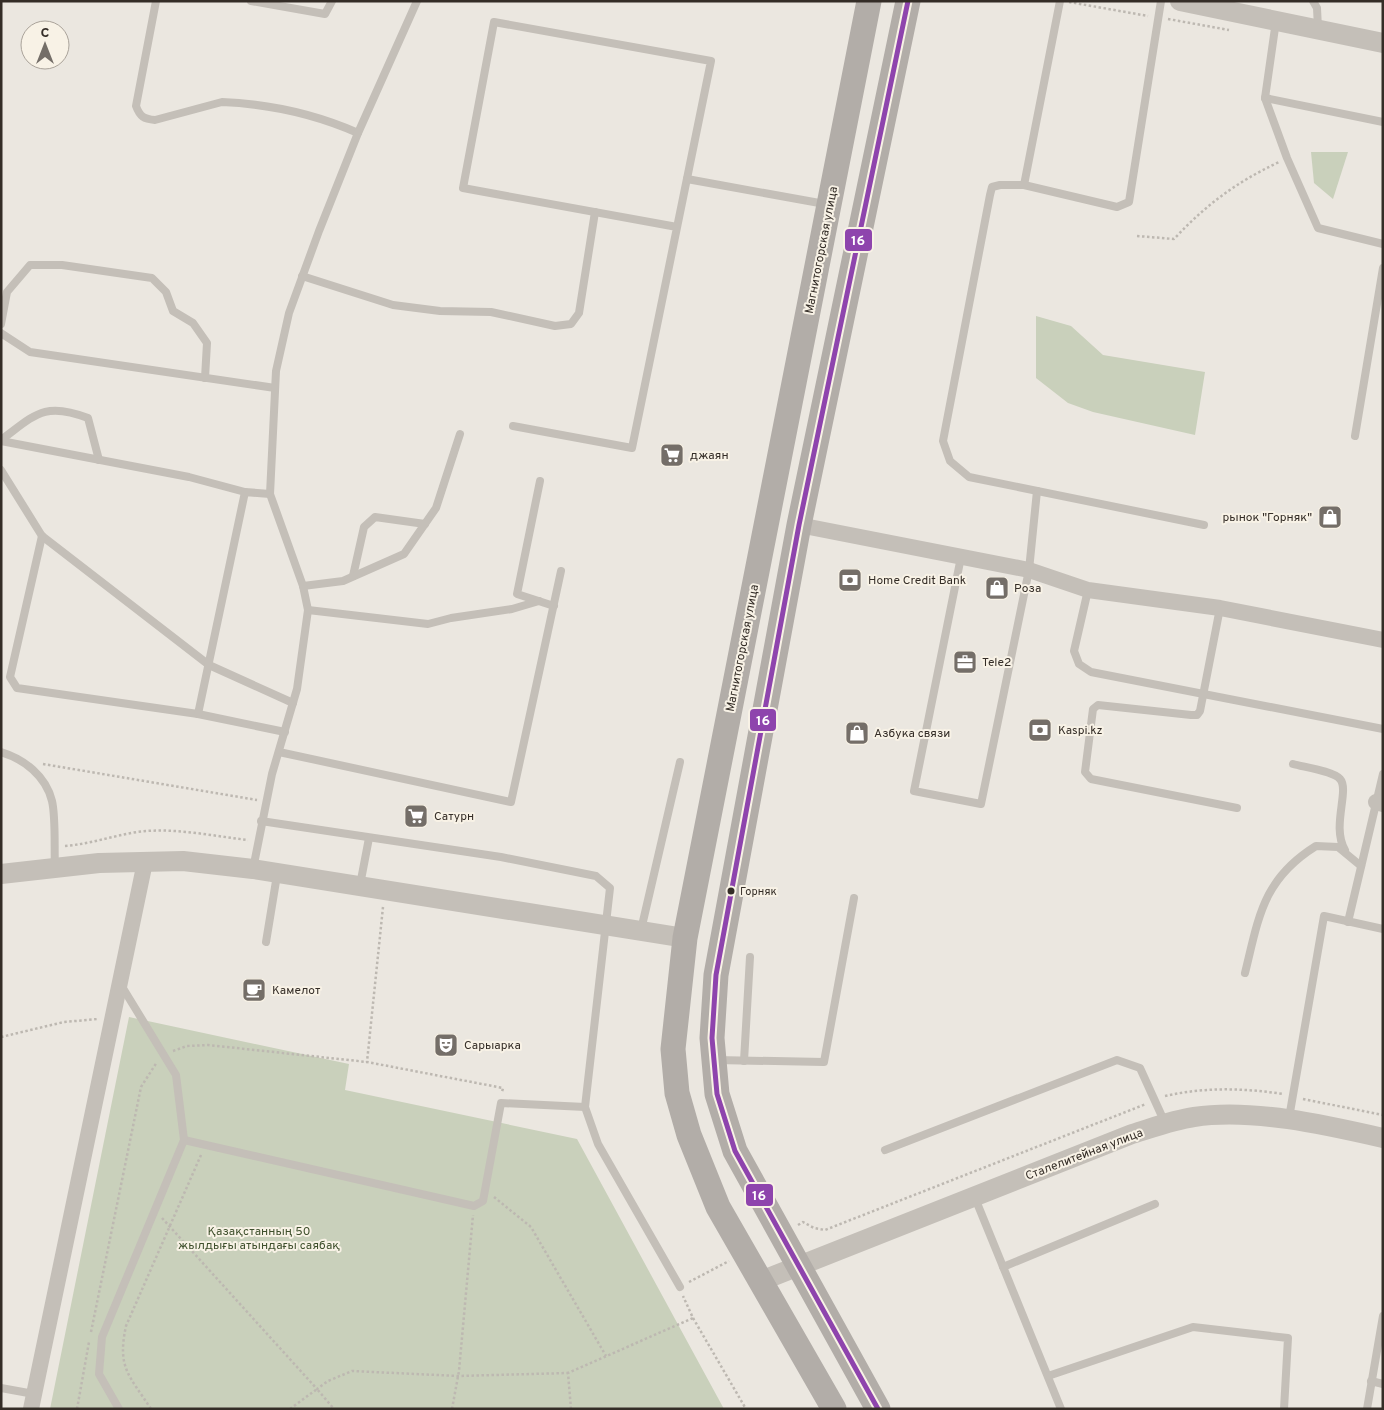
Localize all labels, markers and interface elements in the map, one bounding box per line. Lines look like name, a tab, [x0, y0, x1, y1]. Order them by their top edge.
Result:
north arrow	[20, 20, 70, 70]
text: С	[41, 25, 50, 42]
street label: Магнитогорская улица	[802, 185, 842, 315]
line badge: 16	[844, 228, 873, 252]
text: 16	[851, 233, 865, 250]
supermarket icon: джаян	[659, 442, 685, 468]
place label: джаян	[690, 448, 729, 464]
shop icon: рынок "Горняк"	[1317, 504, 1343, 530]
place label: рынок "Горняк"	[1222, 510, 1312, 526]
bank icon: Home Credit Bank	[837, 567, 863, 593]
place label: Home Credit Bank	[868, 573, 966, 589]
shop icon: Роза	[984, 575, 1010, 601]
place label: Роза	[1014, 581, 1041, 597]
street label: Магнитогорская улица	[723, 583, 763, 713]
office icon: Tele2	[952, 649, 978, 675]
place label: Tele2	[982, 655, 1011, 671]
line badge: 16	[749, 708, 777, 732]
text: 16	[756, 713, 770, 730]
bank icon: Kaspi.kz	[1027, 717, 1053, 743]
shop icon: Азбука связи	[844, 720, 870, 746]
place label: Kaspi.kz	[1058, 723, 1103, 739]
place label: Азбука связи	[874, 726, 950, 742]
supermarket icon: Сатурн	[403, 803, 429, 829]
place label: Сатурн	[434, 809, 474, 825]
place label: Горняк	[740, 885, 777, 899]
marker: Горняк	[726, 886, 736, 896]
cafe icon: Камелот	[241, 977, 267, 1003]
place label: Камелот	[272, 983, 321, 999]
theatre icon: Сарыарка	[433, 1032, 459, 1058]
place label: Сарыарка	[464, 1038, 521, 1054]
street label: Сталелитейная улица	[1023, 1125, 1145, 1185]
line badge: 16	[745, 1183, 774, 1207]
text: 16	[752, 1188, 766, 1205]
park label: Қазақстанның 50 жылдығы атындағы саябақ	[178, 1224, 340, 1254]

